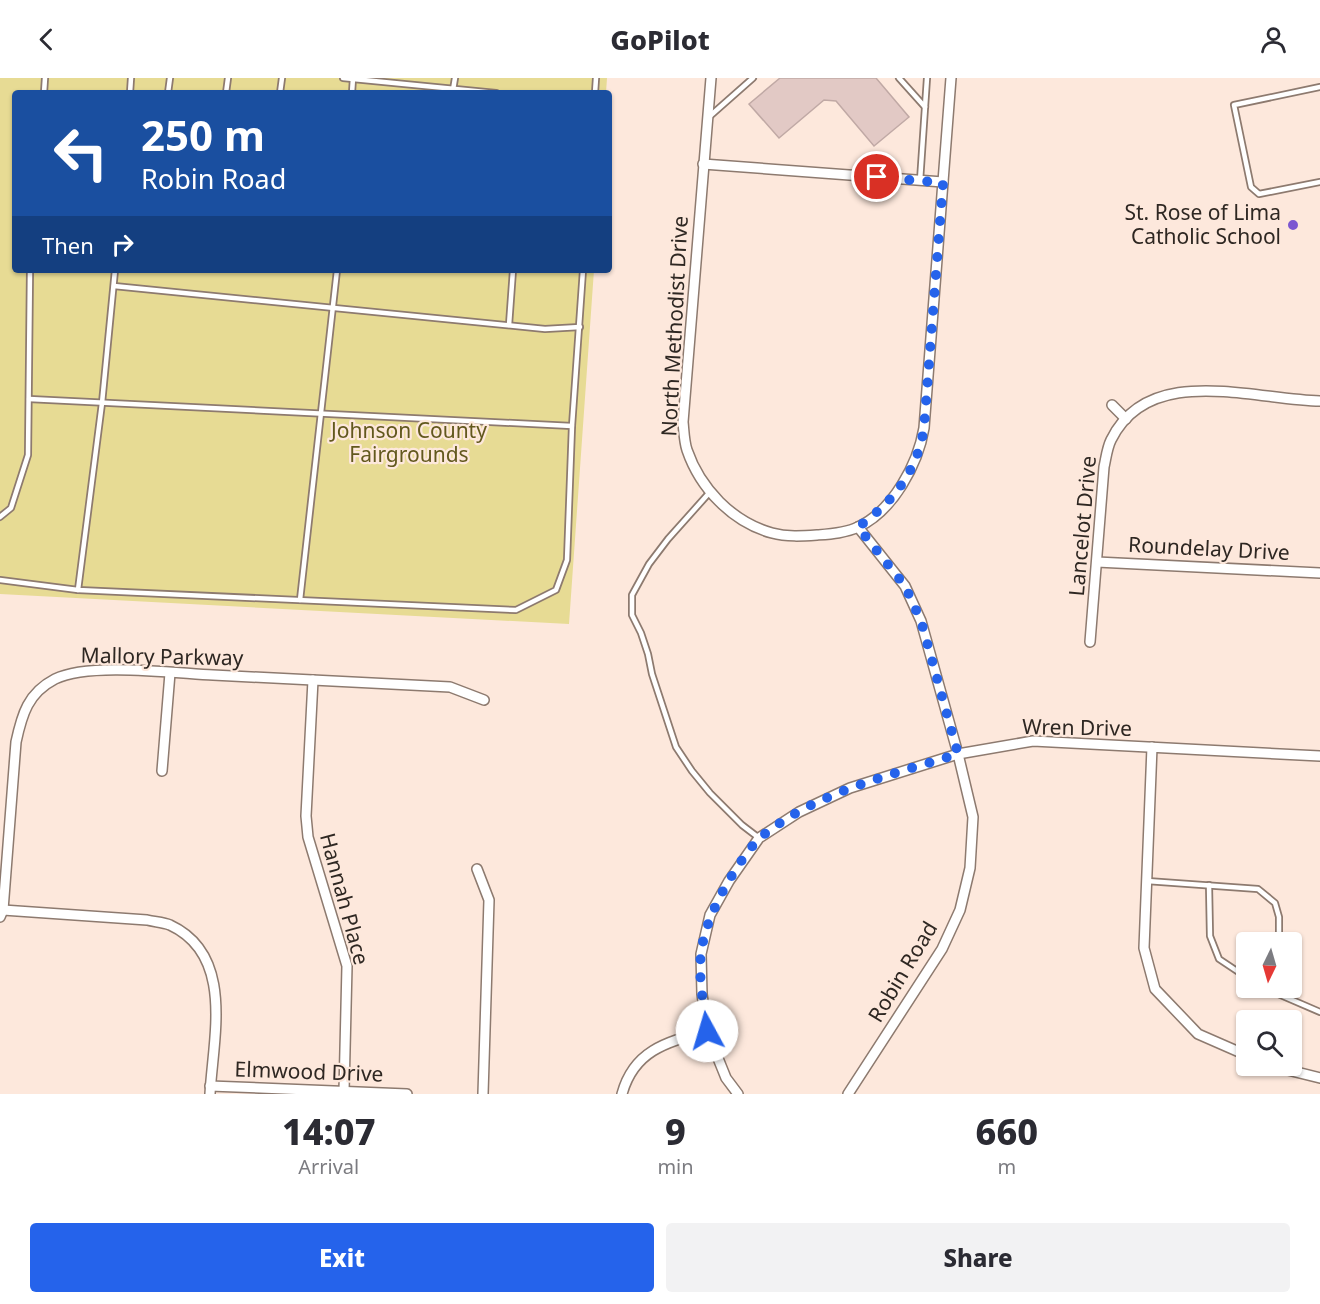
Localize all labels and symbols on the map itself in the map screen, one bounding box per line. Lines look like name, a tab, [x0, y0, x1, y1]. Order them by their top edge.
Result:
pin	[851, 151, 902, 202]
place label: St. Rose of Lima Catholic School	[1124, 198, 1281, 250]
street label: North Methodist Drive	[654, 215, 694, 437]
marker: St. Rose of Lima Catholic School	[1286, 218, 1300, 232]
park label: Johnson County Fairgrounds	[329, 416, 487, 468]
street label: Lancelot Drive	[1062, 455, 1102, 597]
street label: Roundelay Drive	[1128, 530, 1291, 566]
street label: Mallory Parkway	[80, 641, 244, 671]
street label: Wren Drive	[1022, 712, 1132, 742]
street label: Hannah Place	[314, 830, 376, 968]
street label: Robin Road	[861, 916, 943, 1027]
north arrow	[1236, 932, 1302, 998]
position arrow	[675, 999, 739, 1063]
street label: Elmwood Drive	[234, 1054, 384, 1088]

